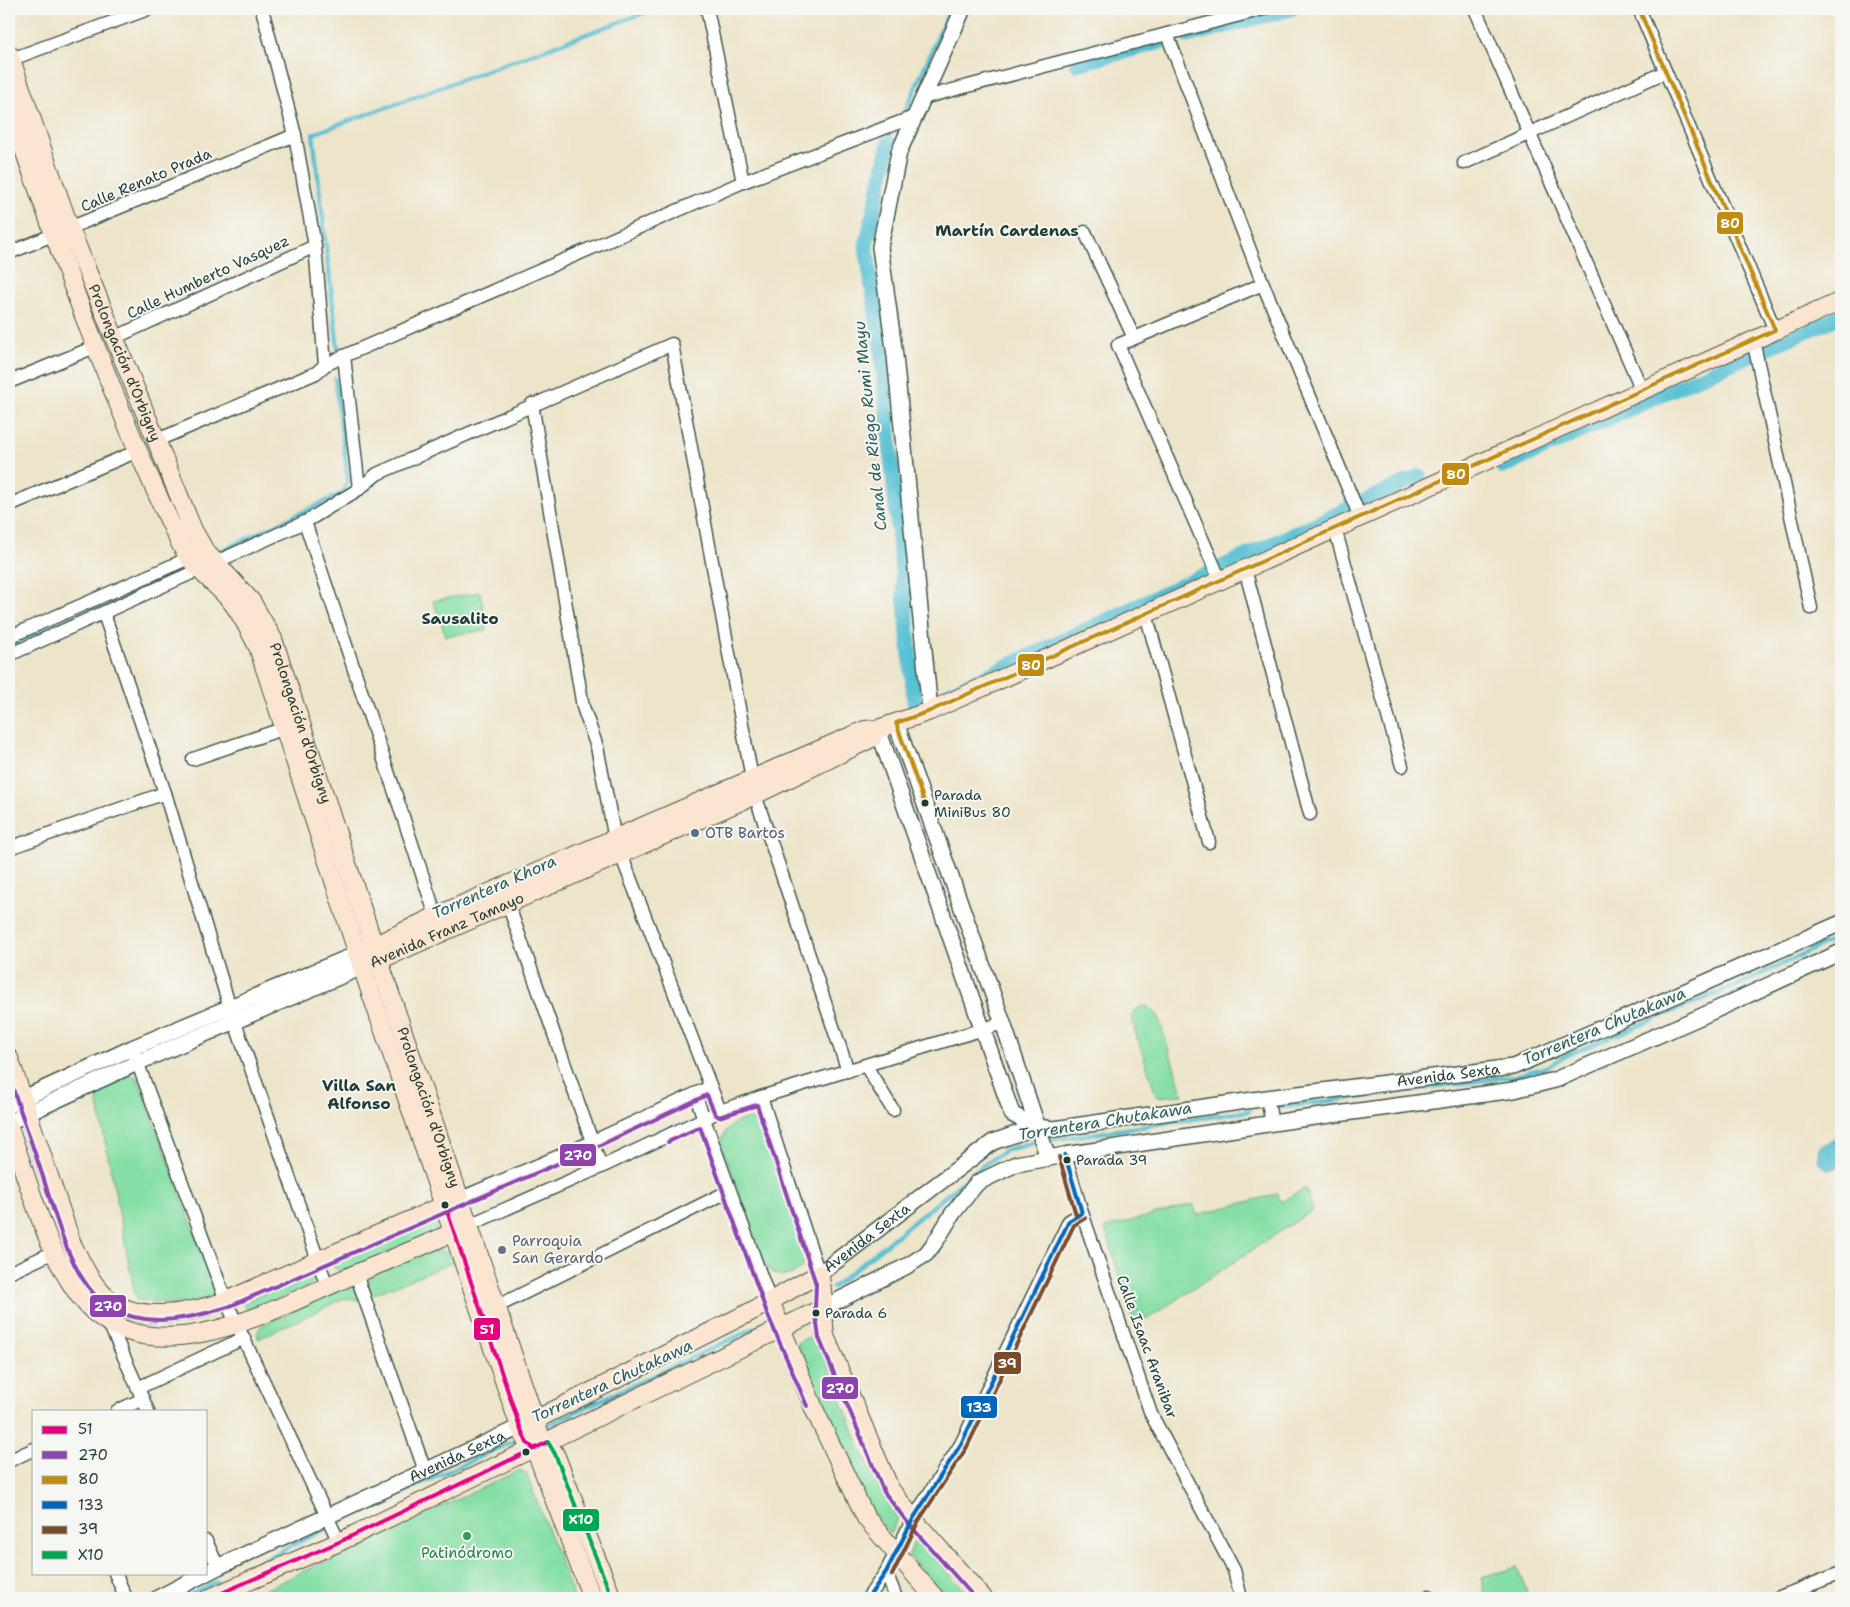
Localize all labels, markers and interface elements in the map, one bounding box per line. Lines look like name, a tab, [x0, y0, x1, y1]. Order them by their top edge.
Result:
street label: Calle Renato Prada	[78, 143, 215, 217]
line badge: 80	[1716, 211, 1744, 235]
text: 80	[1720, 214, 1740, 232]
district label: Martín Cardenas	[935, 220, 1079, 241]
street label: Calle Humberto Vasquez	[124, 231, 292, 323]
street label: Prolongación d'Orbigny	[84, 281, 166, 445]
water label: Canal de Riego Rumi Mayu	[849, 320, 891, 532]
line badge: 80	[1441, 462, 1470, 486]
text: 80	[1446, 465, 1466, 483]
district label: Sausalito	[421, 608, 499, 629]
street label: Prolongación d'Orbigny	[265, 640, 336, 806]
line badge: 80	[1017, 653, 1045, 677]
text: 80	[1021, 656, 1041, 674]
place label: Parada MiniBus 80	[934, 786, 1011, 821]
marker: Parada MiniBus 80	[920, 798, 930, 808]
place label: OTB Bartos	[705, 823, 785, 843]
marker: OTB Bartos	[689, 827, 701, 839]
water label: Torrentera Khora	[428, 850, 560, 924]
street label: Avenida Franz Tamayo	[367, 888, 527, 973]
water label: Torrentera Chutakawa	[1519, 982, 1689, 1070]
street label: Prolongación d'Orbigny	[392, 1024, 465, 1190]
street label: Avenida Sexta	[1395, 1059, 1502, 1092]
district label: Villa San Alfonso	[322, 1075, 396, 1114]
water label: Torrentera Chutakawa	[1017, 1097, 1193, 1145]
line badge: 270	[559, 1143, 597, 1167]
text: 270	[564, 1146, 593, 1164]
place label: Parada 39	[1076, 1151, 1147, 1169]
marker: Parada 39	[1062, 1155, 1072, 1165]
street label: Avenida Sexta	[819, 1198, 915, 1277]
unlabelled marker	[440, 1200, 450, 1210]
place label: Parroquia San Gerardo	[512, 1231, 603, 1268]
marker: Parroquia San Gerardo	[496, 1244, 508, 1256]
street label: Calle Isaac Aranibar	[1112, 1272, 1182, 1422]
line badge: 270	[89, 1294, 127, 1318]
text: 270	[94, 1297, 123, 1315]
place label: Parada 6	[825, 1304, 887, 1322]
marker: Parada 6	[811, 1308, 821, 1318]
line badge: 51	[473, 1317, 501, 1341]
text: 51	[480, 1320, 494, 1338]
water label: Torrentera Chutakawa	[528, 1334, 696, 1428]
line badge: 39	[993, 1351, 1022, 1375]
text: 39	[997, 1354, 1017, 1372]
line badge: 270	[821, 1376, 859, 1400]
text: 270	[826, 1379, 855, 1397]
line badge: 133	[960, 1395, 998, 1419]
text: 133	[966, 1398, 992, 1416]
legend	[32, 1410, 208, 1574]
text: 51	[78, 1419, 93, 1439]
street label: Avenida Sexta	[406, 1425, 509, 1487]
text: 270	[78, 1445, 108, 1465]
unlabelled marker	[521, 1447, 531, 1457]
text: 80	[78, 1469, 99, 1489]
text: 133	[78, 1495, 104, 1515]
line badge: X10	[562, 1508, 600, 1532]
text: X10	[569, 1510, 594, 1528]
text: 39	[78, 1519, 98, 1539]
marker: Patinódromo	[461, 1530, 473, 1542]
place label: Patinódromo	[421, 1543, 513, 1563]
text: X10	[78, 1545, 104, 1565]

